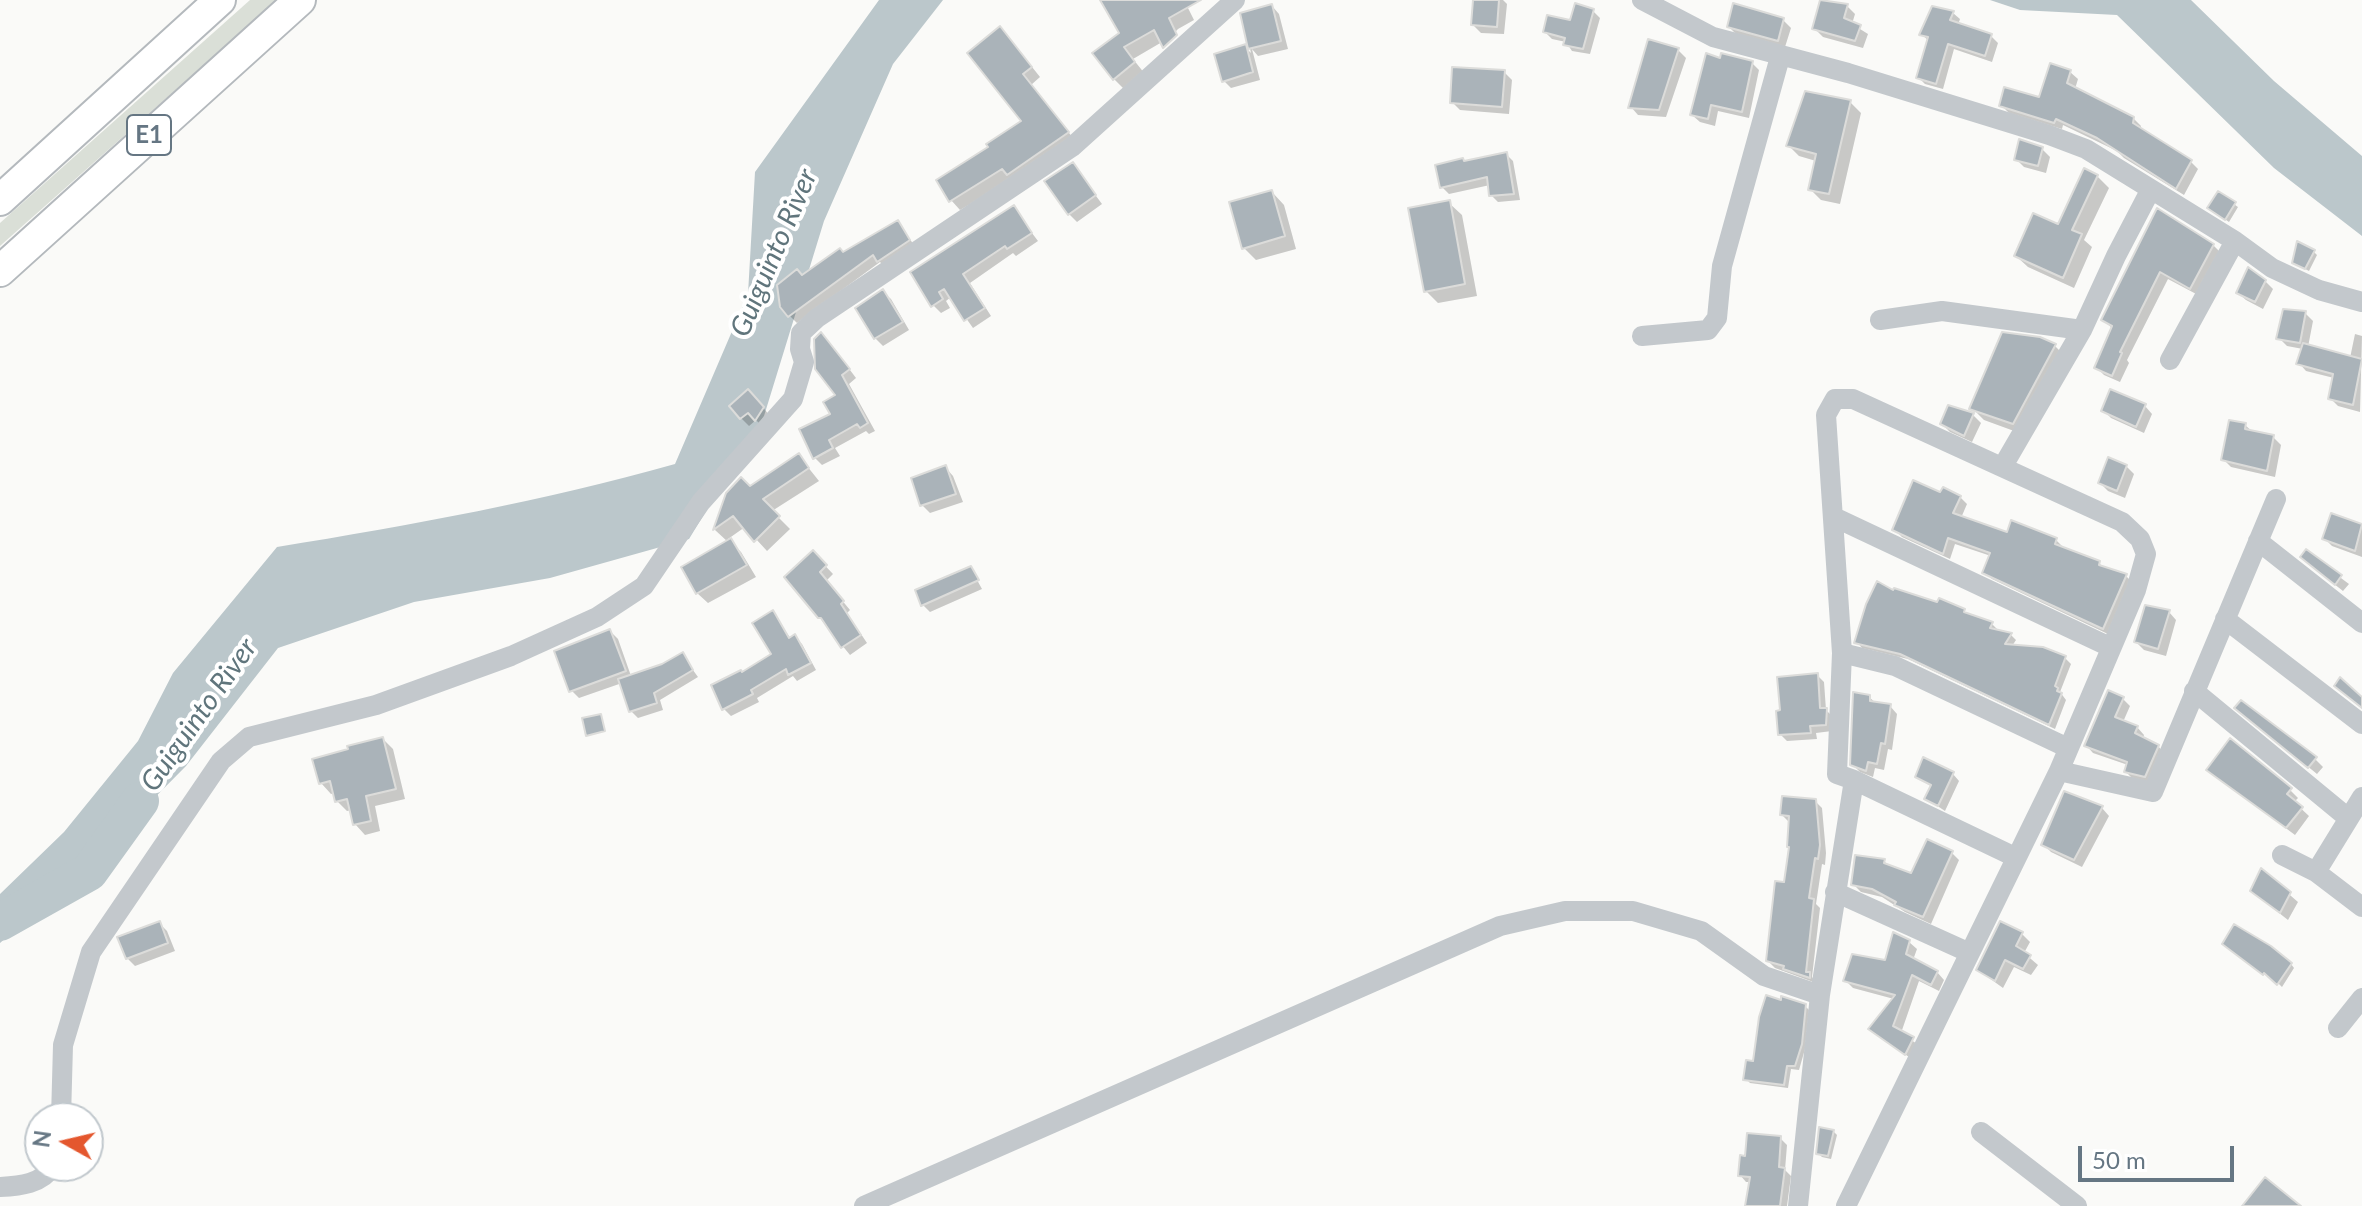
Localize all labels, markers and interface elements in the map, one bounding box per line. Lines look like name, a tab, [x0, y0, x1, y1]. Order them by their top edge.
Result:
road number: E1	[127, 115, 171, 155]
water label: Guiguinto River	[724, 164, 824, 342]
water label: Guiguinto River	[134, 632, 264, 798]
north arrow	[24, 1102, 104, 1182]
text: N	[27, 1129, 56, 1149]
scale bar	[2082, 1130, 2238, 1180]
text: 50 m	[2092, 1145, 2146, 1174]

